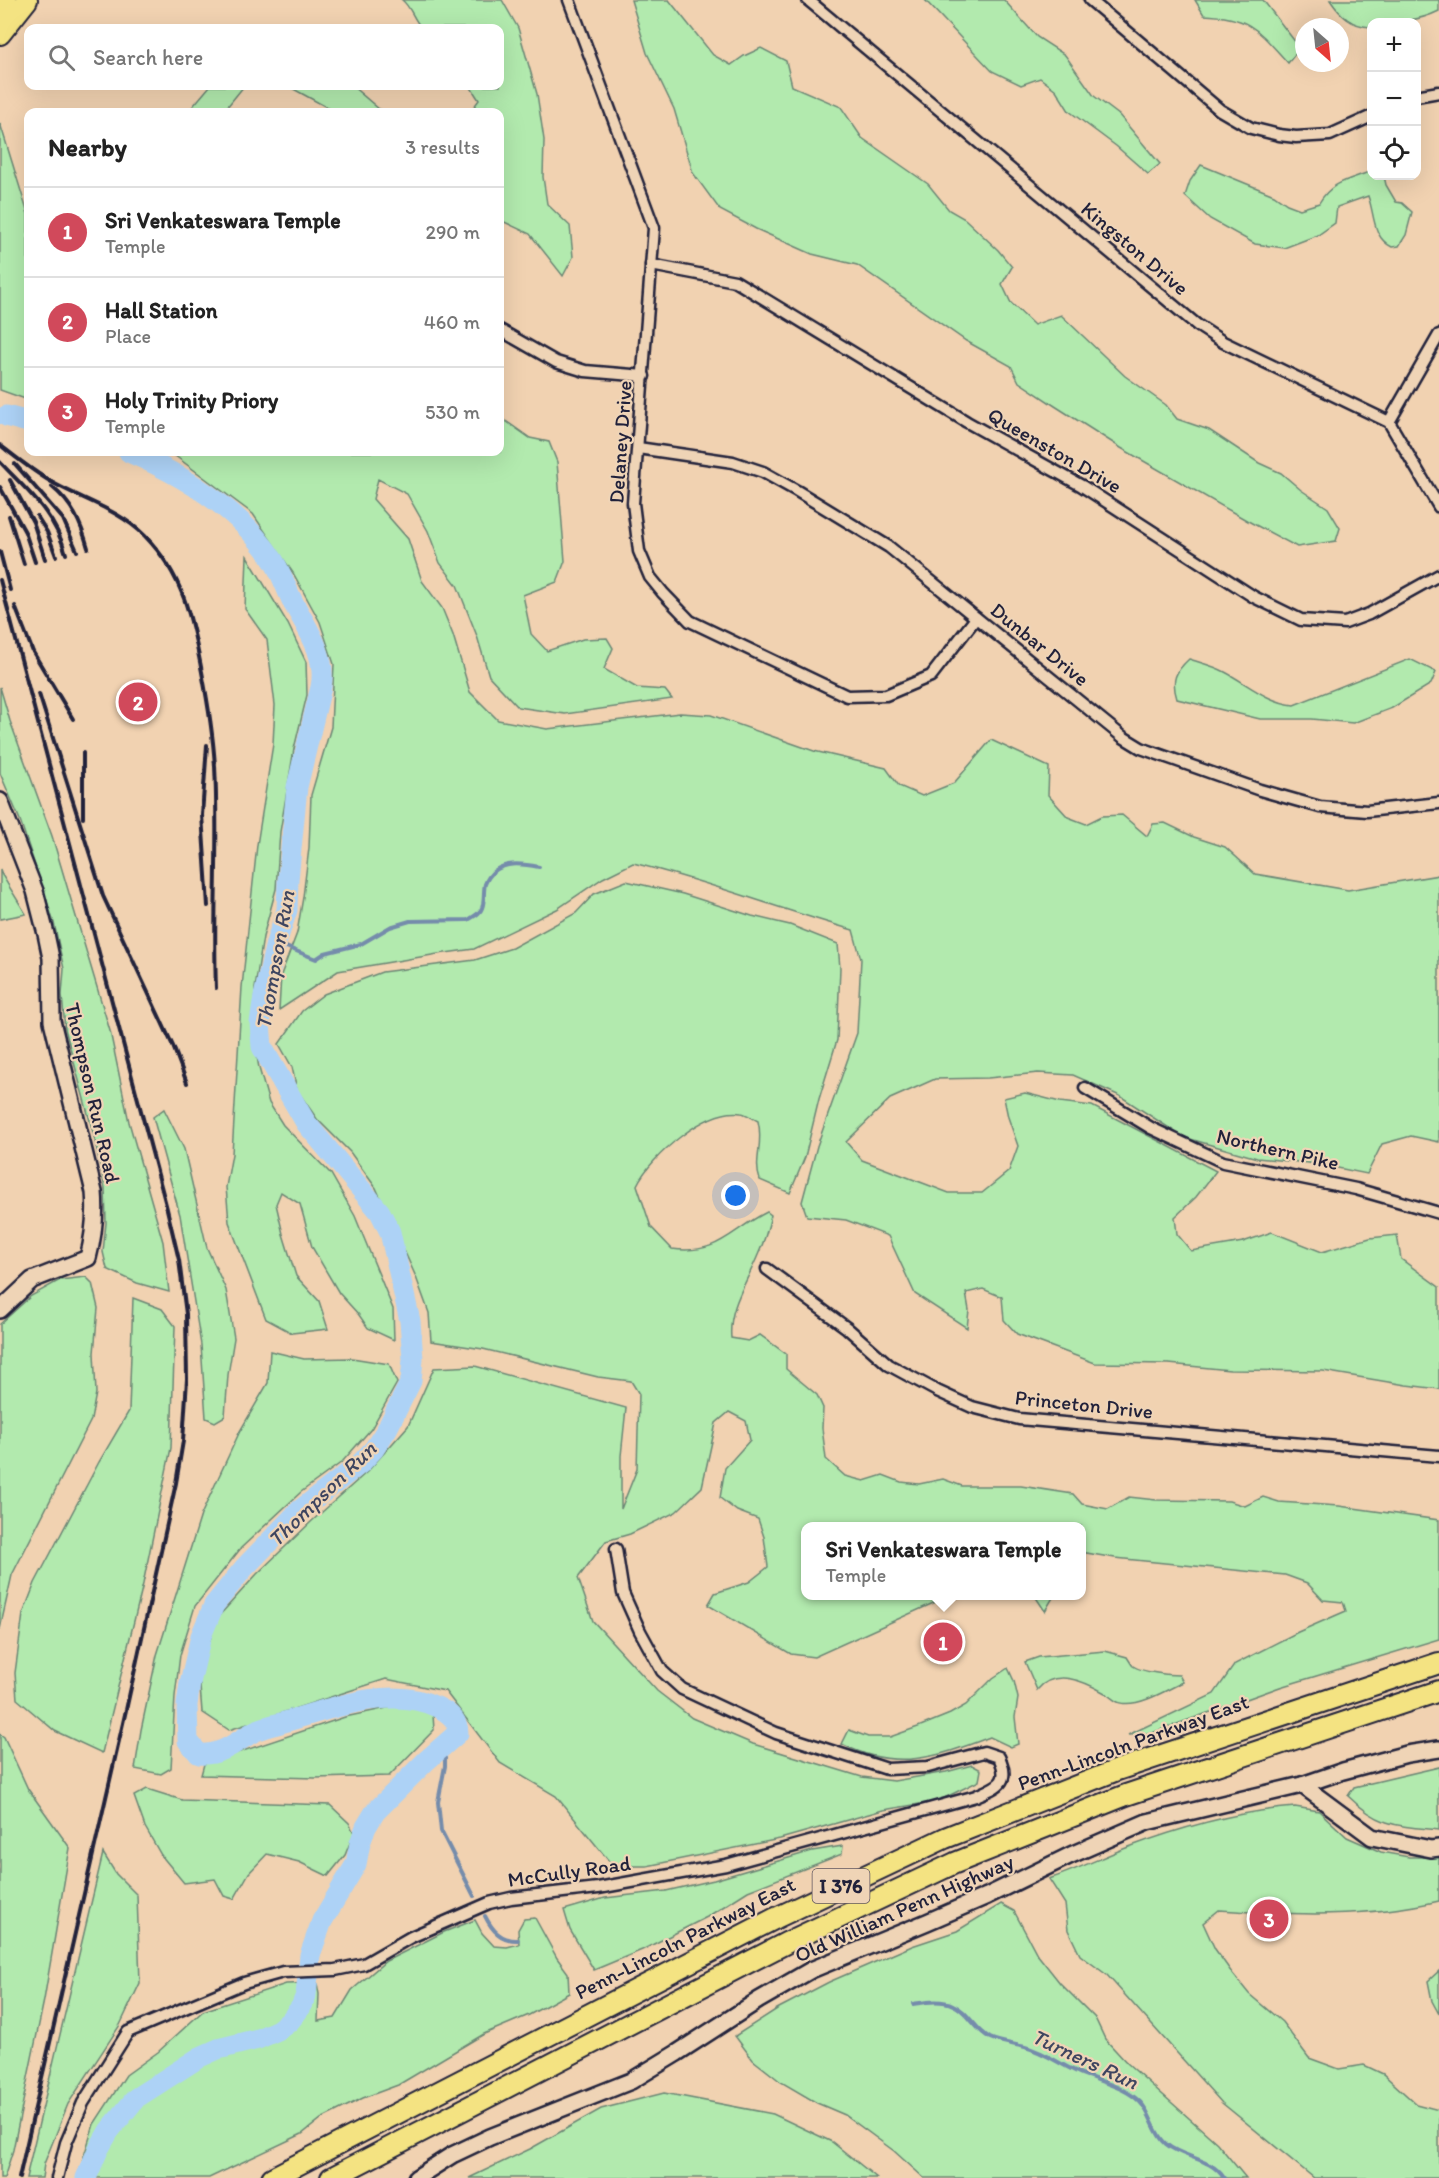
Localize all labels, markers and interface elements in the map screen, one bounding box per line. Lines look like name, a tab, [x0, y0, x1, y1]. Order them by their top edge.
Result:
north arrow	[1295, 18, 1349, 72]
map controls	[1367, 18, 1421, 180]
button: +	[1367, 18, 1421, 72]
search box	[24, 24, 504, 90]
icon: search	[45, 41, 78, 74]
text: Search here	[93, 44, 203, 71]
button: −	[1367, 72, 1421, 126]
button: locate	[1367, 126, 1421, 180]
text: Nearby	[48, 131, 127, 163]
text: 3 results	[405, 135, 480, 159]
street label: Kingston Drive	[1076, 196, 1194, 300]
text: Sri Venkateswara Temple	[105, 207, 341, 234]
text: 1	[63, 220, 72, 244]
text: 290 m	[425, 220, 480, 244]
text: Temple	[105, 234, 166, 258]
text: Hall Station	[105, 297, 217, 324]
text: 2	[62, 310, 73, 334]
text: 460 m	[424, 310, 480, 334]
text: Place	[105, 324, 151, 348]
street label: Delaney Drive	[603, 380, 637, 504]
text: Holy Trinity Priory	[105, 387, 278, 414]
text: 3	[62, 400, 73, 424]
text: 530 m	[425, 400, 480, 424]
street label: Queenston Drive	[984, 402, 1126, 498]
text: Temple	[105, 414, 166, 438]
street label: Dunbar Drive	[986, 597, 1094, 691]
pin: 2	[118, 680, 158, 724]
water label: Thompson Run	[250, 888, 301, 1031]
street label: Thompson Run Road	[60, 1000, 126, 1186]
street label: Northern Pike	[1214, 1123, 1342, 1175]
your location	[721, 1181, 750, 1210]
street label: Princeton Drive	[1014, 1384, 1154, 1424]
water label: Thompson Run	[262, 1435, 382, 1552]
popup	[801, 1522, 1086, 1600]
text: Sri Venkateswara Temple	[826, 1536, 1061, 1563]
text: Temple	[826, 1563, 886, 1587]
pin: 1	[924, 1620, 962, 1664]
street label: Penn-Lincoln Parkway East	[1014, 1688, 1252, 1795]
street label: Old William Penn Highway	[791, 1848, 1017, 1968]
street label: McCully Road	[506, 1850, 632, 1892]
road number: I 376	[812, 1869, 870, 1903]
street label: Penn-Lincoln Parkway East	[571, 1871, 800, 2005]
pin: 3	[1250, 1896, 1288, 1942]
water label: Turners Run	[1027, 2023, 1143, 2096]

